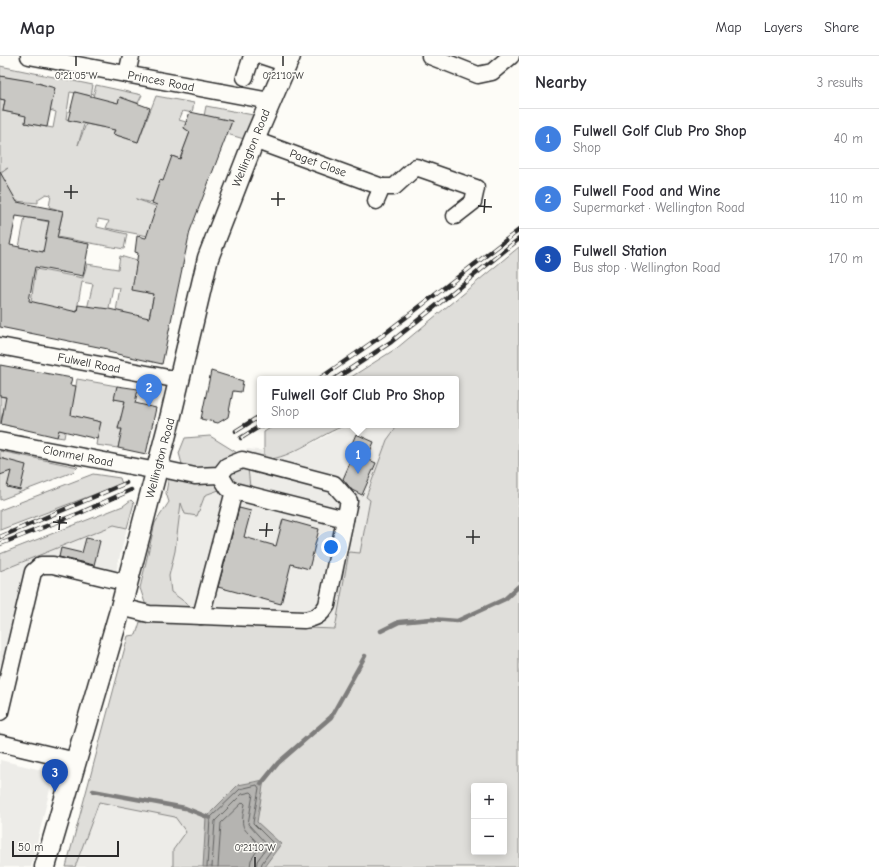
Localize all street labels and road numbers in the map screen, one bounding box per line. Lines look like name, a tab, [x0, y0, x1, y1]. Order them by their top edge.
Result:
street label: Princes Road	[127, 68, 195, 94]
street label: Wellington Road	[229, 107, 273, 189]
street label: Paget Close	[288, 146, 348, 180]
street label: Fulwell Road	[56, 350, 122, 376]
street label: Wellington Road	[143, 416, 177, 500]
street label: Clonmel Road	[42, 442, 114, 470]

